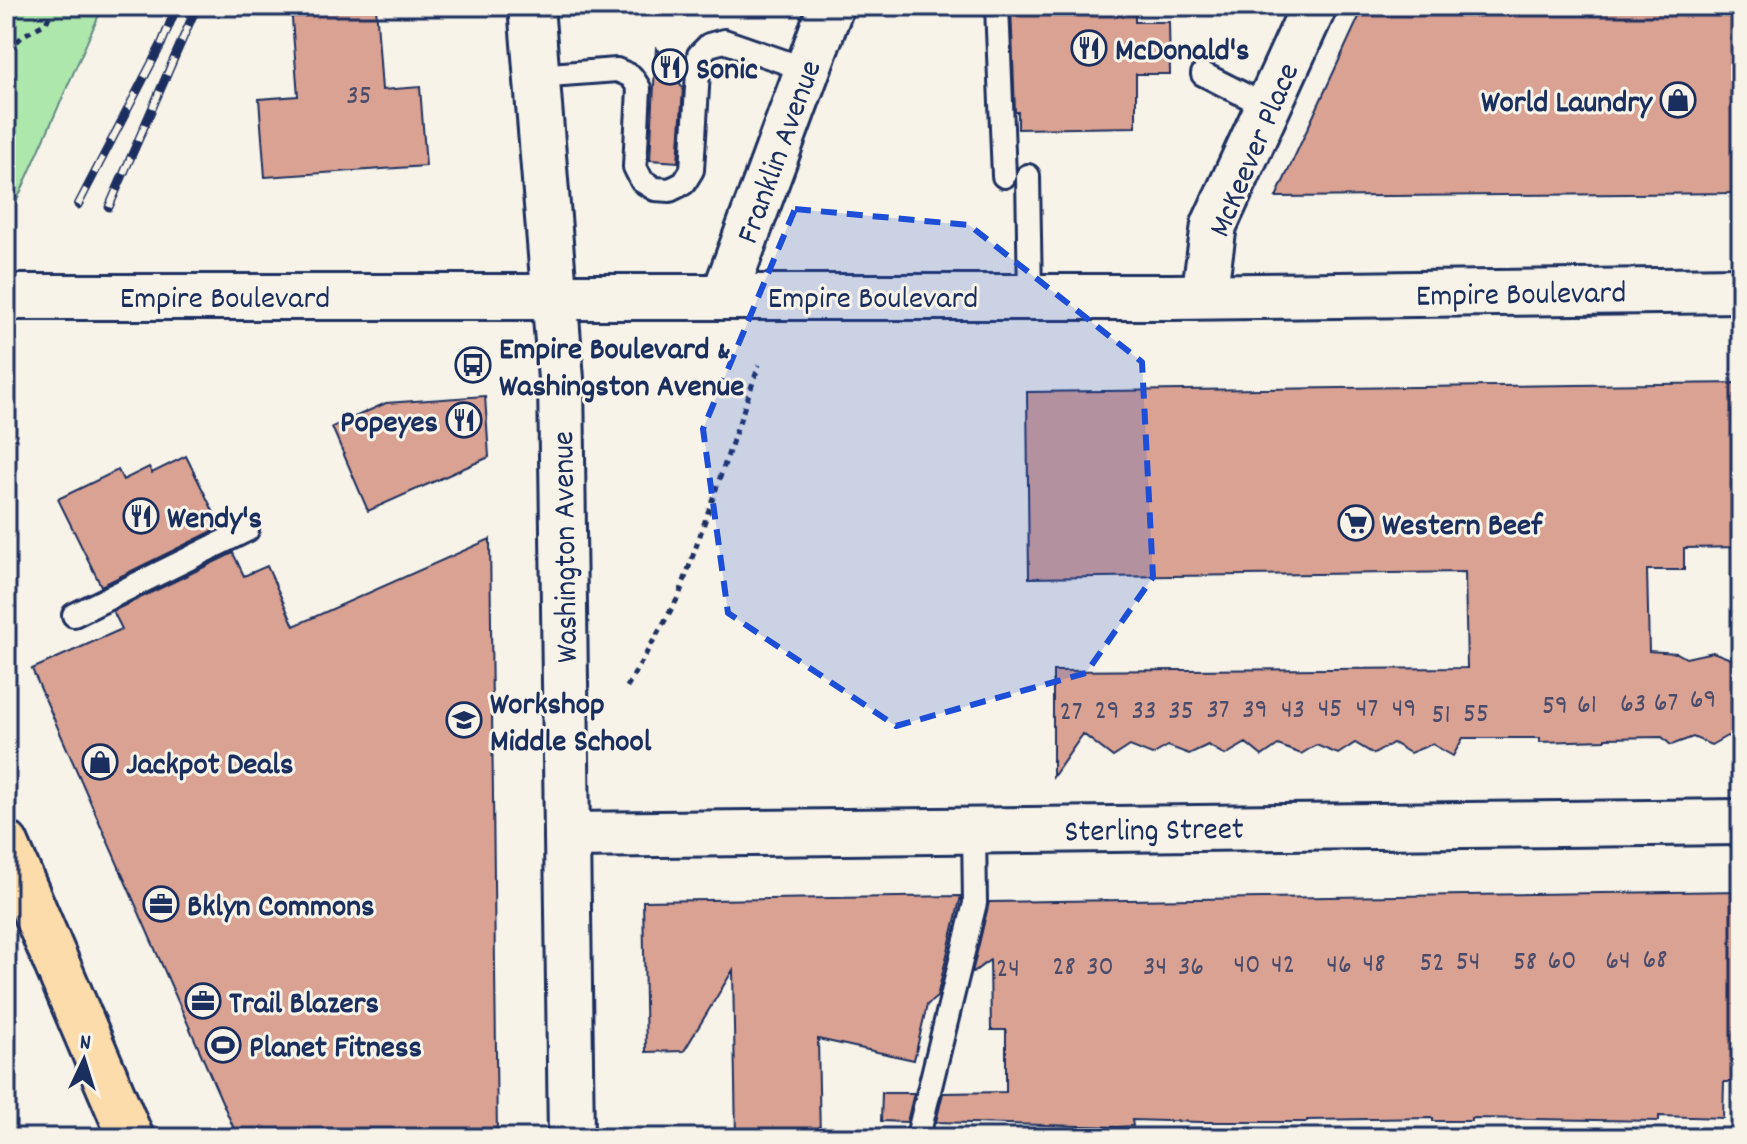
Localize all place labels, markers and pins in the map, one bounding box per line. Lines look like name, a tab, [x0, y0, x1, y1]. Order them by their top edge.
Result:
restaurant icon: McDonald's	[1070, 29, 1108, 67]
place label: McDonald's	[1115, 30, 1250, 76]
restaurant icon: Sonic	[651, 48, 689, 86]
place label: Sonic	[696, 49, 758, 95]
shop icon: World Laundry	[1659, 81, 1697, 119]
place label: World Laundry	[1481, 82, 1653, 128]
place label: Empire Boulevard & Washingston Avenue	[499, 329, 744, 412]
bus stop icon: Empire Boulevard & Washingston Avenue	[454, 346, 492, 384]
restaurant icon: Popeyes	[445, 401, 483, 439]
place label: Popeyes	[340, 402, 438, 448]
restaurant icon: Wendy's	[122, 497, 160, 535]
place label: Wendy's	[167, 498, 262, 544]
supermarket icon: Western Beef	[1337, 504, 1375, 542]
place label: Western Beef	[1382, 505, 1544, 551]
place label: Workshop Middle School	[490, 684, 652, 767]
school or university icon: Workshop Middle School	[445, 701, 483, 739]
shop icon: Jackpot Deals	[81, 743, 119, 781]
place label: Jackpot Deals	[126, 744, 293, 790]
office icon: Bklyn Commons	[142, 885, 180, 923]
place label: Bklyn Commons	[187, 886, 375, 932]
office icon: Trail Blazers	[184, 982, 222, 1020]
place label: Trail Blazers	[229, 983, 379, 1029]
sports icon: Planet Fitness	[204, 1026, 242, 1064]
place label: Planet Fitness	[249, 1027, 422, 1073]

